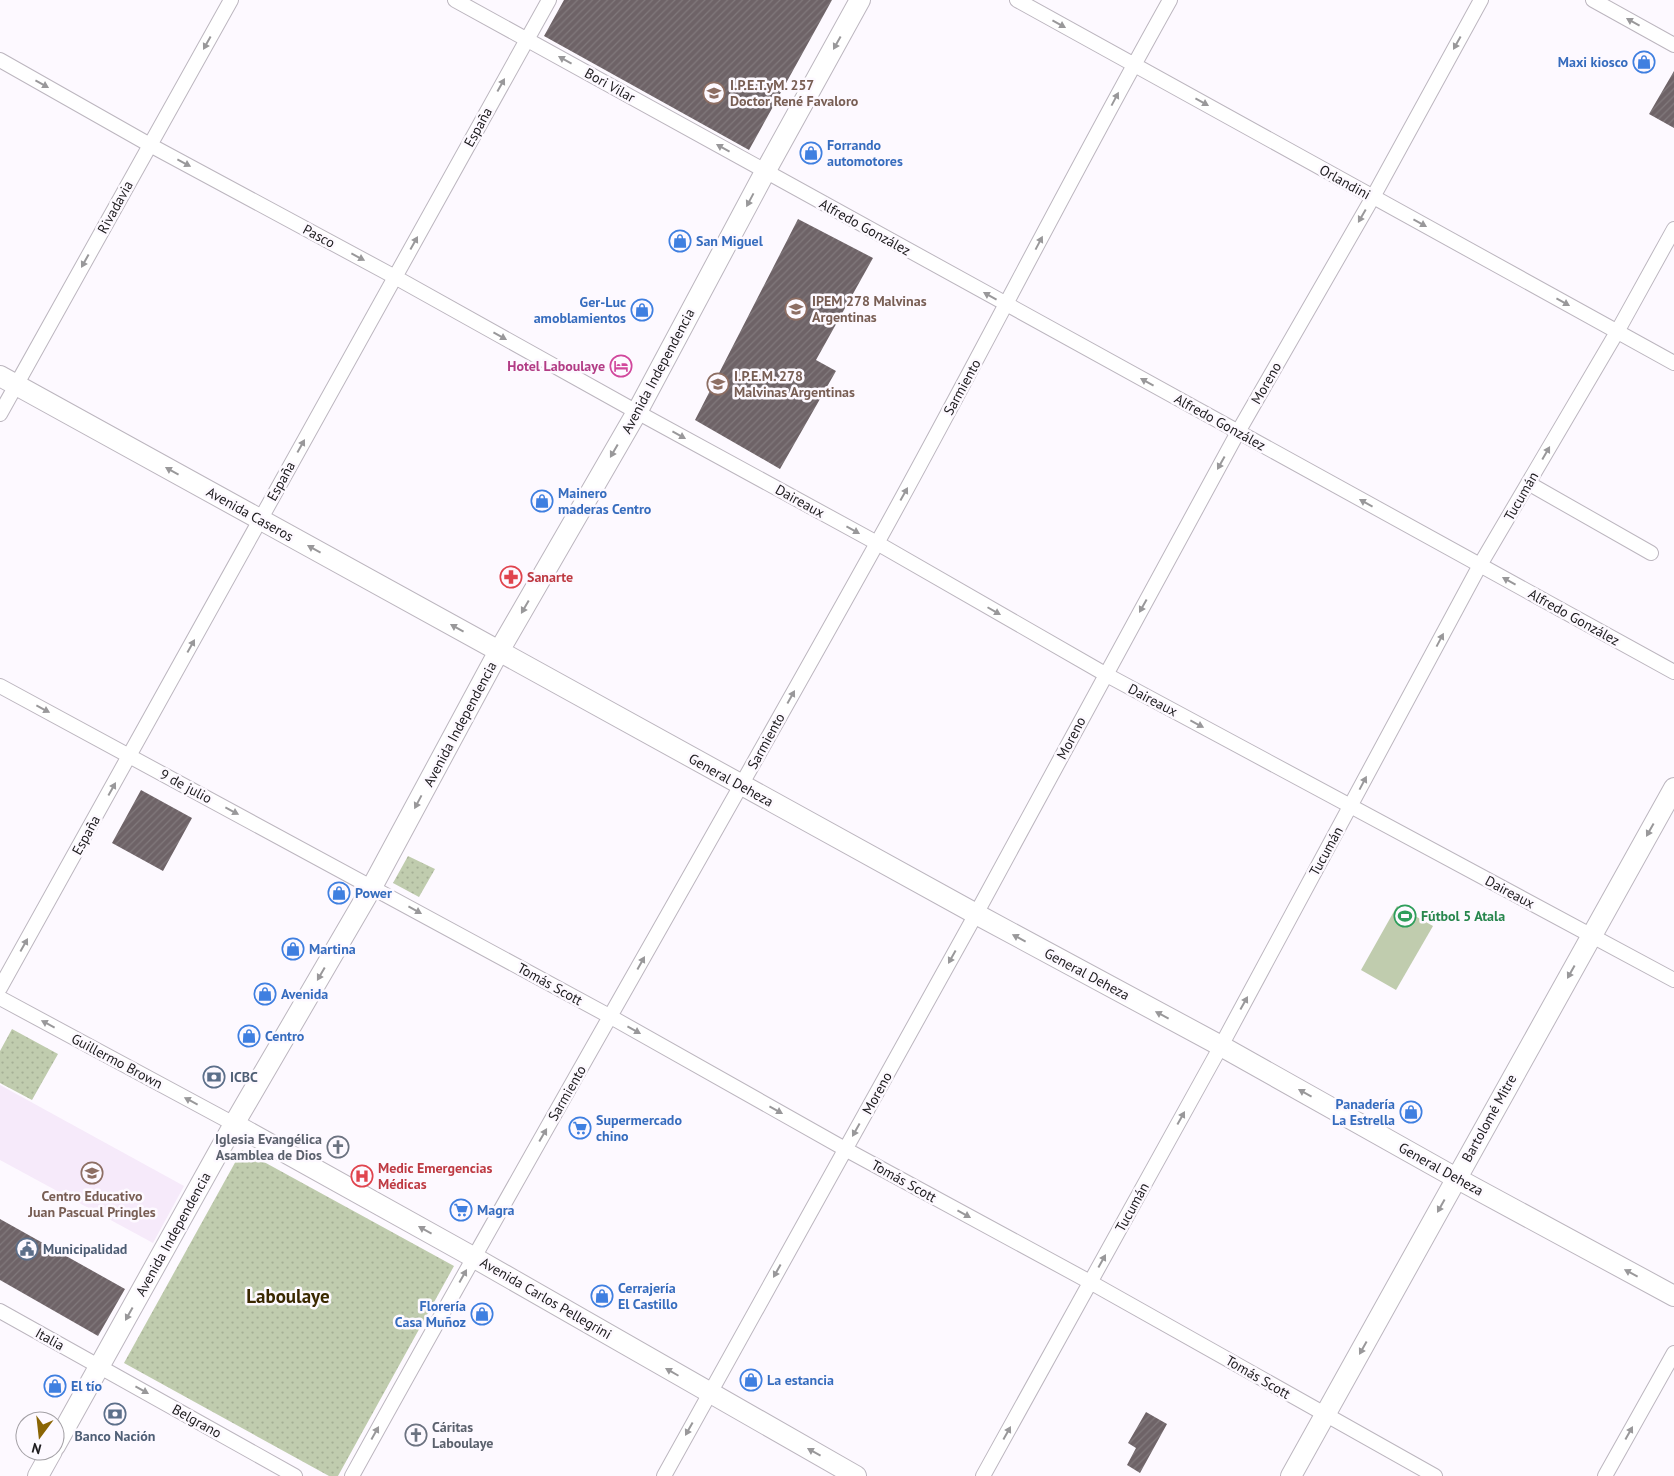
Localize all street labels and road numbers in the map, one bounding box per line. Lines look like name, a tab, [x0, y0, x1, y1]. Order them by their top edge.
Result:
street label: Bori Vilar	[582, 64, 639, 106]
street label: España	[460, 104, 496, 150]
street label: Orlandini	[1316, 161, 1374, 203]
street label: Rivadavia	[93, 177, 137, 237]
street label: Alfredo González	[816, 194, 914, 260]
street label: Pasco	[300, 220, 338, 252]
street label: Avenida Independencia	[617, 305, 699, 437]
street label: Sarmiento	[939, 356, 985, 418]
street label: Moreno	[1247, 359, 1285, 407]
street label: Alfredo González	[1171, 389, 1269, 455]
street label: España	[263, 458, 299, 504]
street label: Tucumán	[1500, 468, 1542, 524]
street label: Daireaux	[772, 480, 828, 522]
street label: Avenida Caseros	[203, 483, 297, 545]
street label: Alfredo González	[1525, 584, 1623, 650]
street label: Avenida Independencia	[419, 658, 501, 790]
street label: Daireaux	[1125, 680, 1181, 720]
street label: Sarmiento	[743, 710, 789, 772]
street label: Moreno	[1052, 714, 1090, 762]
street label: General Deheza	[685, 749, 777, 811]
street label: 9 de julio	[157, 765, 215, 807]
street label: España	[68, 812, 104, 858]
street label: Tucumán	[1305, 823, 1347, 879]
street label: Daireaux	[1482, 872, 1538, 912]
street label: General Deheza	[1041, 944, 1133, 1004]
street label: Tomás Scott	[514, 959, 586, 1009]
street label: Guillermo Brown	[68, 1029, 166, 1093]
street label: Sarmiento	[544, 1062, 590, 1124]
street label: Moreno	[858, 1069, 896, 1117]
street label: Bartolomé Mitre	[1457, 1071, 1521, 1165]
street label: General Deheza	[1395, 1138, 1487, 1200]
street label: Tomás Scott	[868, 1156, 940, 1206]
street label: Avenida Independencia	[131, 1169, 215, 1299]
street label: Tucumán	[1111, 1179, 1153, 1235]
street label: Avenida Carlos Pellegrini	[477, 1253, 615, 1343]
street label: Italia	[32, 1324, 68, 1354]
street label: Tomás Scott	[1222, 1351, 1294, 1403]
street label: Belgrano	[169, 1400, 225, 1442]

